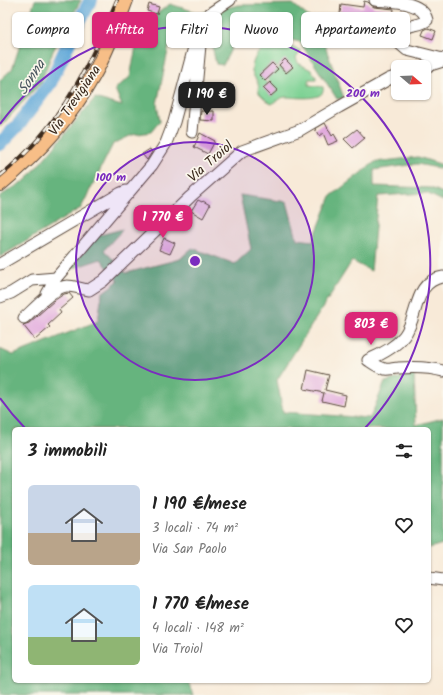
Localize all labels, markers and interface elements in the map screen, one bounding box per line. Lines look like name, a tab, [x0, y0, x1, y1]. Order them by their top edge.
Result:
chip: Compra	[12, 12, 84, 48]
chip: Affitta	[92, 12, 158, 48]
chip: Filtri	[166, 12, 222, 48]
chip: Nuovo	[230, 12, 293, 48]
chip: Appartamento	[301, 12, 410, 48]
water label: Sonna	[11, 54, 53, 100]
north arrow	[391, 60, 431, 100]
map controls	[391, 60, 431, 100]
street label: Via Trevigiana	[43, 61, 107, 140]
pin: 1 190 €	[170, 82, 244, 116]
text: 1 190 €	[187, 84, 227, 105]
text: 200 m	[346, 84, 380, 103]
street label: Via Troiol	[183, 135, 239, 188]
text: 100 m	[96, 168, 126, 187]
pin: 1 770 €	[126, 205, 200, 239]
text: 1 770 €	[142, 207, 184, 228]
centre of rings	[188, 254, 202, 268]
pin: 803 €	[343, 312, 399, 346]
text: 803 €	[354, 314, 388, 335]
text: 3 immobili	[28, 438, 107, 465]
icon: filters	[393, 440, 415, 462]
text: 1 190 €/mese	[152, 491, 247, 518]
icon: home	[60, 501, 108, 549]
icon: heart	[393, 514, 415, 536]
text: 3 locali · 74 m²	[152, 518, 238, 539]
text: Via San Paolo	[152, 539, 227, 560]
text: 1 770 €/mese	[152, 591, 249, 618]
icon: home	[60, 601, 108, 649]
icon: heart	[393, 614, 415, 636]
text: 4 locali · 148 m²	[152, 618, 244, 639]
text: Via Troiol	[152, 639, 203, 660]

